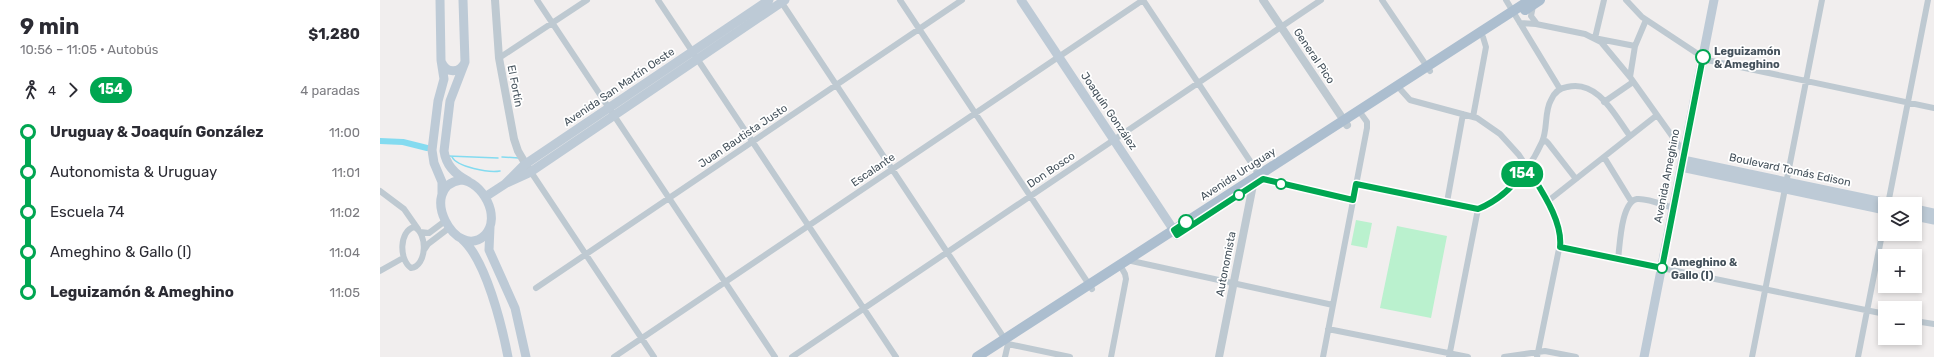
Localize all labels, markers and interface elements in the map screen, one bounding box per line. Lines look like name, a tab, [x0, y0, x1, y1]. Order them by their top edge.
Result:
text: 9 min	[20, 13, 79, 40]
text: $1,280	[308, 25, 360, 43]
street label: General Pico	[1291, 26, 1337, 86]
text: 10:56 – 11:05 · Autobús	[20, 42, 158, 57]
street label: Avenida San Martín Oeste	[561, 45, 677, 129]
place label: Leguizamón & Ameghino	[1714, 45, 1781, 71]
marker: Leguizamón & Ameghino	[1695, 49, 1711, 65]
street label: El Fortín	[505, 64, 525, 108]
street label: Joaquín González	[1078, 70, 1140, 153]
icon: walk	[20, 79, 42, 101]
icon: forward	[62, 79, 84, 101]
text: 154	[98, 81, 124, 98]
text: 4	[48, 83, 56, 98]
text: 4 paradas	[300, 83, 360, 98]
street label: Juan Bautista Justo	[696, 101, 790, 171]
text: Uruguay & Joaquín González	[50, 123, 264, 141]
text: 11:00	[329, 125, 360, 140]
street label: Avenida Ameghino	[1651, 128, 1683, 224]
street label: Avenida Uruguay	[1198, 145, 1278, 203]
street label: Don Bosco	[1025, 149, 1077, 191]
street label: Escalante	[849, 151, 897, 189]
street label: Boulevard Tomás Edison	[1728, 151, 1852, 189]
line badge: 154	[1499, 161, 1545, 187]
text: Autonomista & Uruguay	[50, 163, 217, 181]
text: 11:01	[332, 165, 360, 180]
text: 154	[1509, 165, 1535, 182]
unlabelled marker	[1275, 178, 1287, 190]
unlabelled marker	[1233, 189, 1245, 201]
map controls	[1878, 197, 1922, 345]
button: layers	[1878, 197, 1922, 241]
text: Escuela 74	[50, 203, 125, 221]
text: 11:02	[330, 205, 360, 220]
unlabelled marker	[1178, 214, 1194, 230]
street label: Autonomista	[1213, 230, 1239, 298]
text: Ameghino & Gallo (I)	[50, 243, 191, 261]
text: 11:04	[329, 245, 360, 260]
button: +	[1878, 249, 1922, 293]
place label: Ameghino & Gallo (I)	[1671, 256, 1737, 282]
marker: Ameghino & Gallo (I)	[1656, 262, 1668, 274]
text: Leguizamón & Ameghino	[50, 283, 234, 301]
text: 11:05	[330, 285, 360, 300]
button: −	[1878, 301, 1922, 345]

